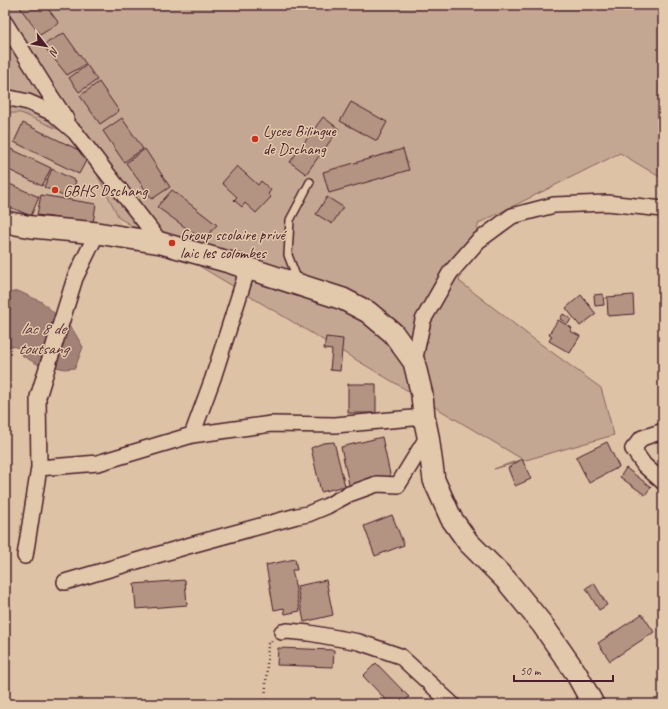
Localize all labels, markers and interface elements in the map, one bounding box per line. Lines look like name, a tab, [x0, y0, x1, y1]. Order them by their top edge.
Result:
north arrow	[26, 26, 66, 66]
text: N	[46, 45, 62, 60]
place label: Lycee Bilingue de Dschang	[263, 121, 338, 159]
marker: Lycee Bilingue de Dschang	[250, 134, 260, 144]
place label: GBHS Dschang	[63, 181, 148, 201]
marker: GBHS Dschang	[50, 185, 60, 195]
place label: Group scolaire privé laic les colombes	[180, 225, 287, 263]
marker: Group scolaire privé laic les colombes	[167, 238, 177, 248]
water label: lac 8 de toutsang	[18, 318, 71, 359]
scale bar	[514, 657, 613, 683]
text: 50 m	[520, 663, 542, 679]

